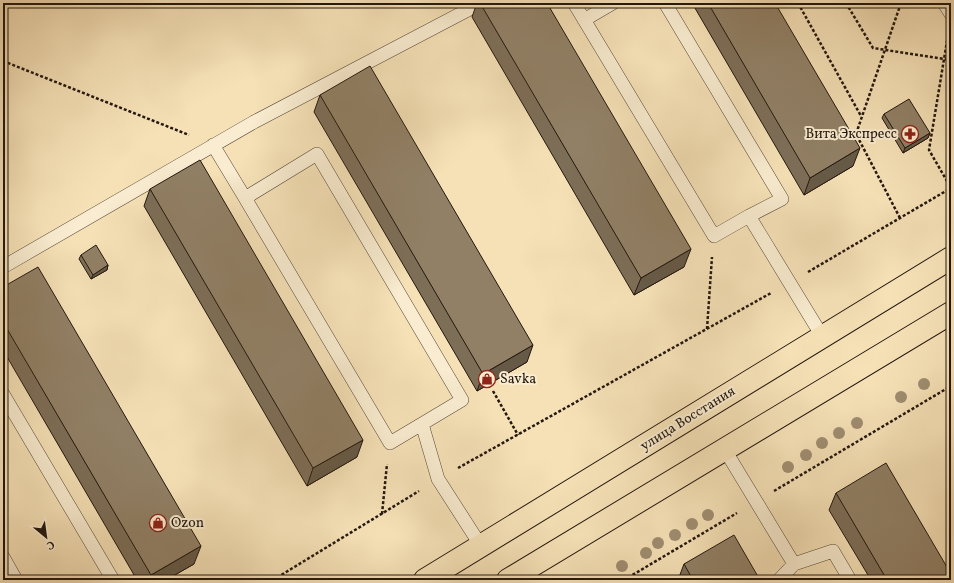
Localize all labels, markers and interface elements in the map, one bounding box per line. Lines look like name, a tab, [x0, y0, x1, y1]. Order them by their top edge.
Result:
pharmacy icon: Вита Экспресс	[900, 124, 920, 144]
place label: Вита Экспресс	[806, 125, 897, 144]
shop icon: Savka	[477, 369, 497, 389]
place label: Savka	[500, 370, 536, 389]
street label: улица Восстания	[637, 382, 739, 456]
shop icon: Ozon	[148, 513, 168, 533]
place label: Ozon	[171, 514, 204, 533]
north arrow	[26, 517, 66, 557]
text: С	[43, 536, 57, 553]

